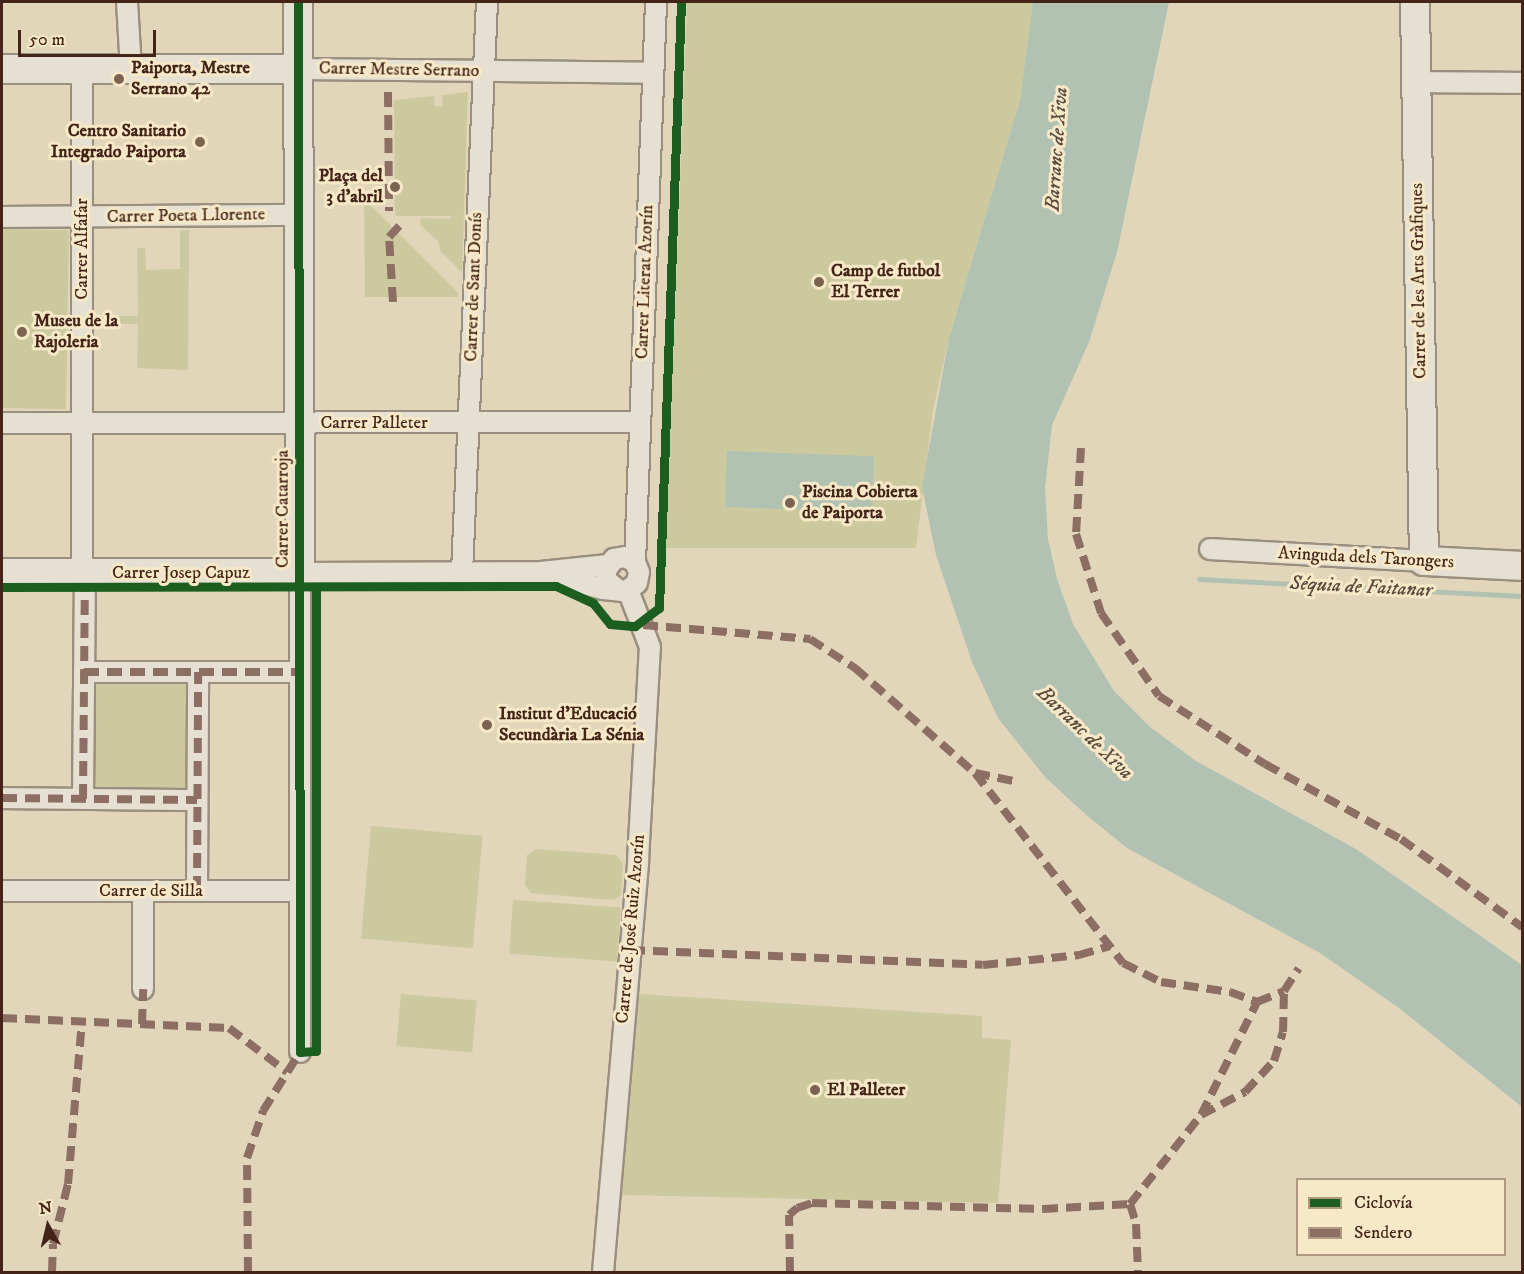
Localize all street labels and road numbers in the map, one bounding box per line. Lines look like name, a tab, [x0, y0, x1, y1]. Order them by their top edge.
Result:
street label: Carrer Mestre Serrano	[319, 58, 479, 82]
street label: Carrer de les Arts Gràfiques	[1406, 183, 1432, 379]
street label: Carrer Alfafar	[71, 198, 93, 300]
street label: Carrer Poeta Llorente	[107, 204, 265, 228]
street label: Carrer Literat Azorín	[632, 204, 658, 360]
street label: Carrer de Sant Donís	[461, 212, 487, 362]
street label: Carrer Palleter	[320, 412, 428, 434]
street label: Carrer Catarroja	[272, 450, 294, 568]
street label: Avinguda dels Tarongers	[1277, 543, 1455, 573]
street label: Carrer Josep Capuz	[112, 562, 250, 584]
street label: Carrer de José Ruiz Azorín	[612, 833, 650, 1025]
street label: Carrer de Silla	[99, 880, 203, 902]

